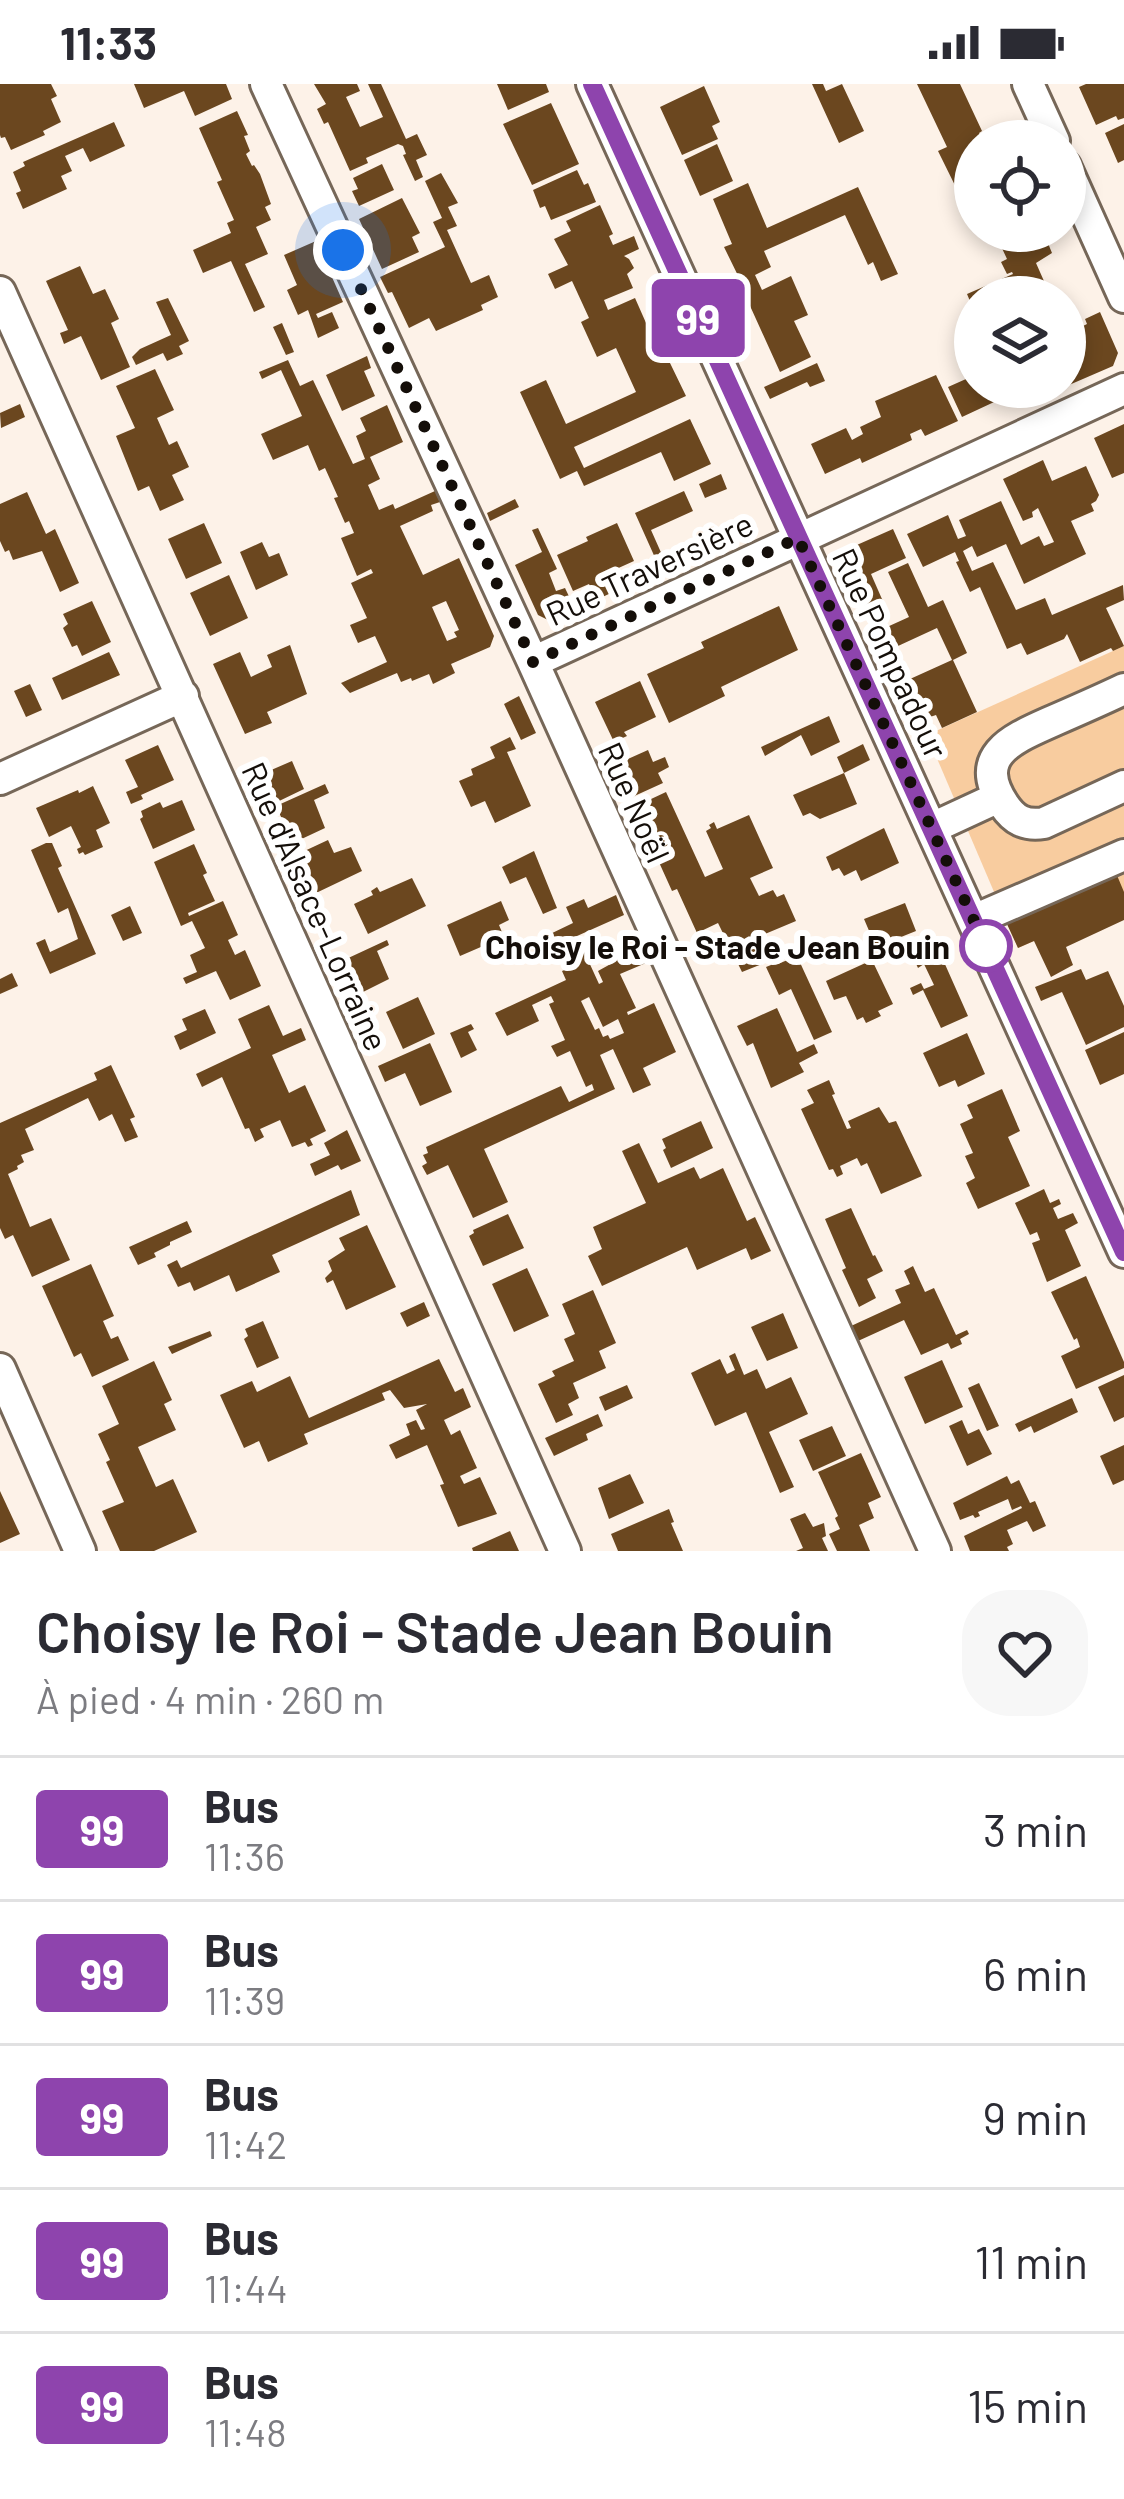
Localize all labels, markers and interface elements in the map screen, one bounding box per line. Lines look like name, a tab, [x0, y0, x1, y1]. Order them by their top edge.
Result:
text: 11:33	[60, 15, 157, 69]
map controls	[954, 120, 1086, 408]
button: locate	[954, 120, 1086, 252]
your location	[313, 220, 373, 280]
button: layers	[954, 276, 1086, 408]
line badge: 99	[644, 279, 752, 357]
text: 99	[676, 293, 720, 343]
street label: Rue Traversière	[539, 503, 759, 633]
street label: Rue Pompadour	[825, 542, 957, 764]
street label: Rue Noël	[591, 736, 679, 868]
street label: Rue d'Alsace-Lorraine	[234, 756, 398, 1056]
marker: Choisy le Roi - Stade Jean Bouin	[961, 921, 1011, 971]
place label: Choisy le Roi - Stade Jean Bouin	[485, 926, 950, 966]
button: heart	[962, 1590, 1088, 1716]
text: Choisy le Roi - Stade Jean Bouin	[36, 1596, 834, 1664]
text: À pied · 4 min · 260 m	[36, 1675, 384, 1722]
text: Bus	[204, 1778, 279, 1832]
text: 3 min	[983, 1802, 1088, 1856]
text: 99	[80, 1804, 124, 1854]
text: 11:36	[204, 1832, 285, 1879]
text: Bus	[204, 1922, 279, 1976]
text: 6 min	[983, 1946, 1088, 2000]
text: 99	[80, 1948, 124, 1998]
text: 11:39	[204, 1976, 285, 2023]
text: Bus	[204, 2066, 279, 2120]
text: 9 min	[983, 2090, 1088, 2144]
text: 99	[80, 2092, 124, 2142]
text: 11:42	[204, 2120, 287, 2167]
text: Bus	[204, 2210, 279, 2264]
text: 11 min	[974, 2234, 1088, 2288]
text: 99	[80, 2236, 124, 2286]
text: 11:44	[204, 2264, 288, 2311]
text: Bus	[204, 2354, 279, 2408]
text: 15 min	[967, 2378, 1088, 2432]
text: 99	[80, 2380, 124, 2430]
text: 11:48	[204, 2408, 286, 2455]

